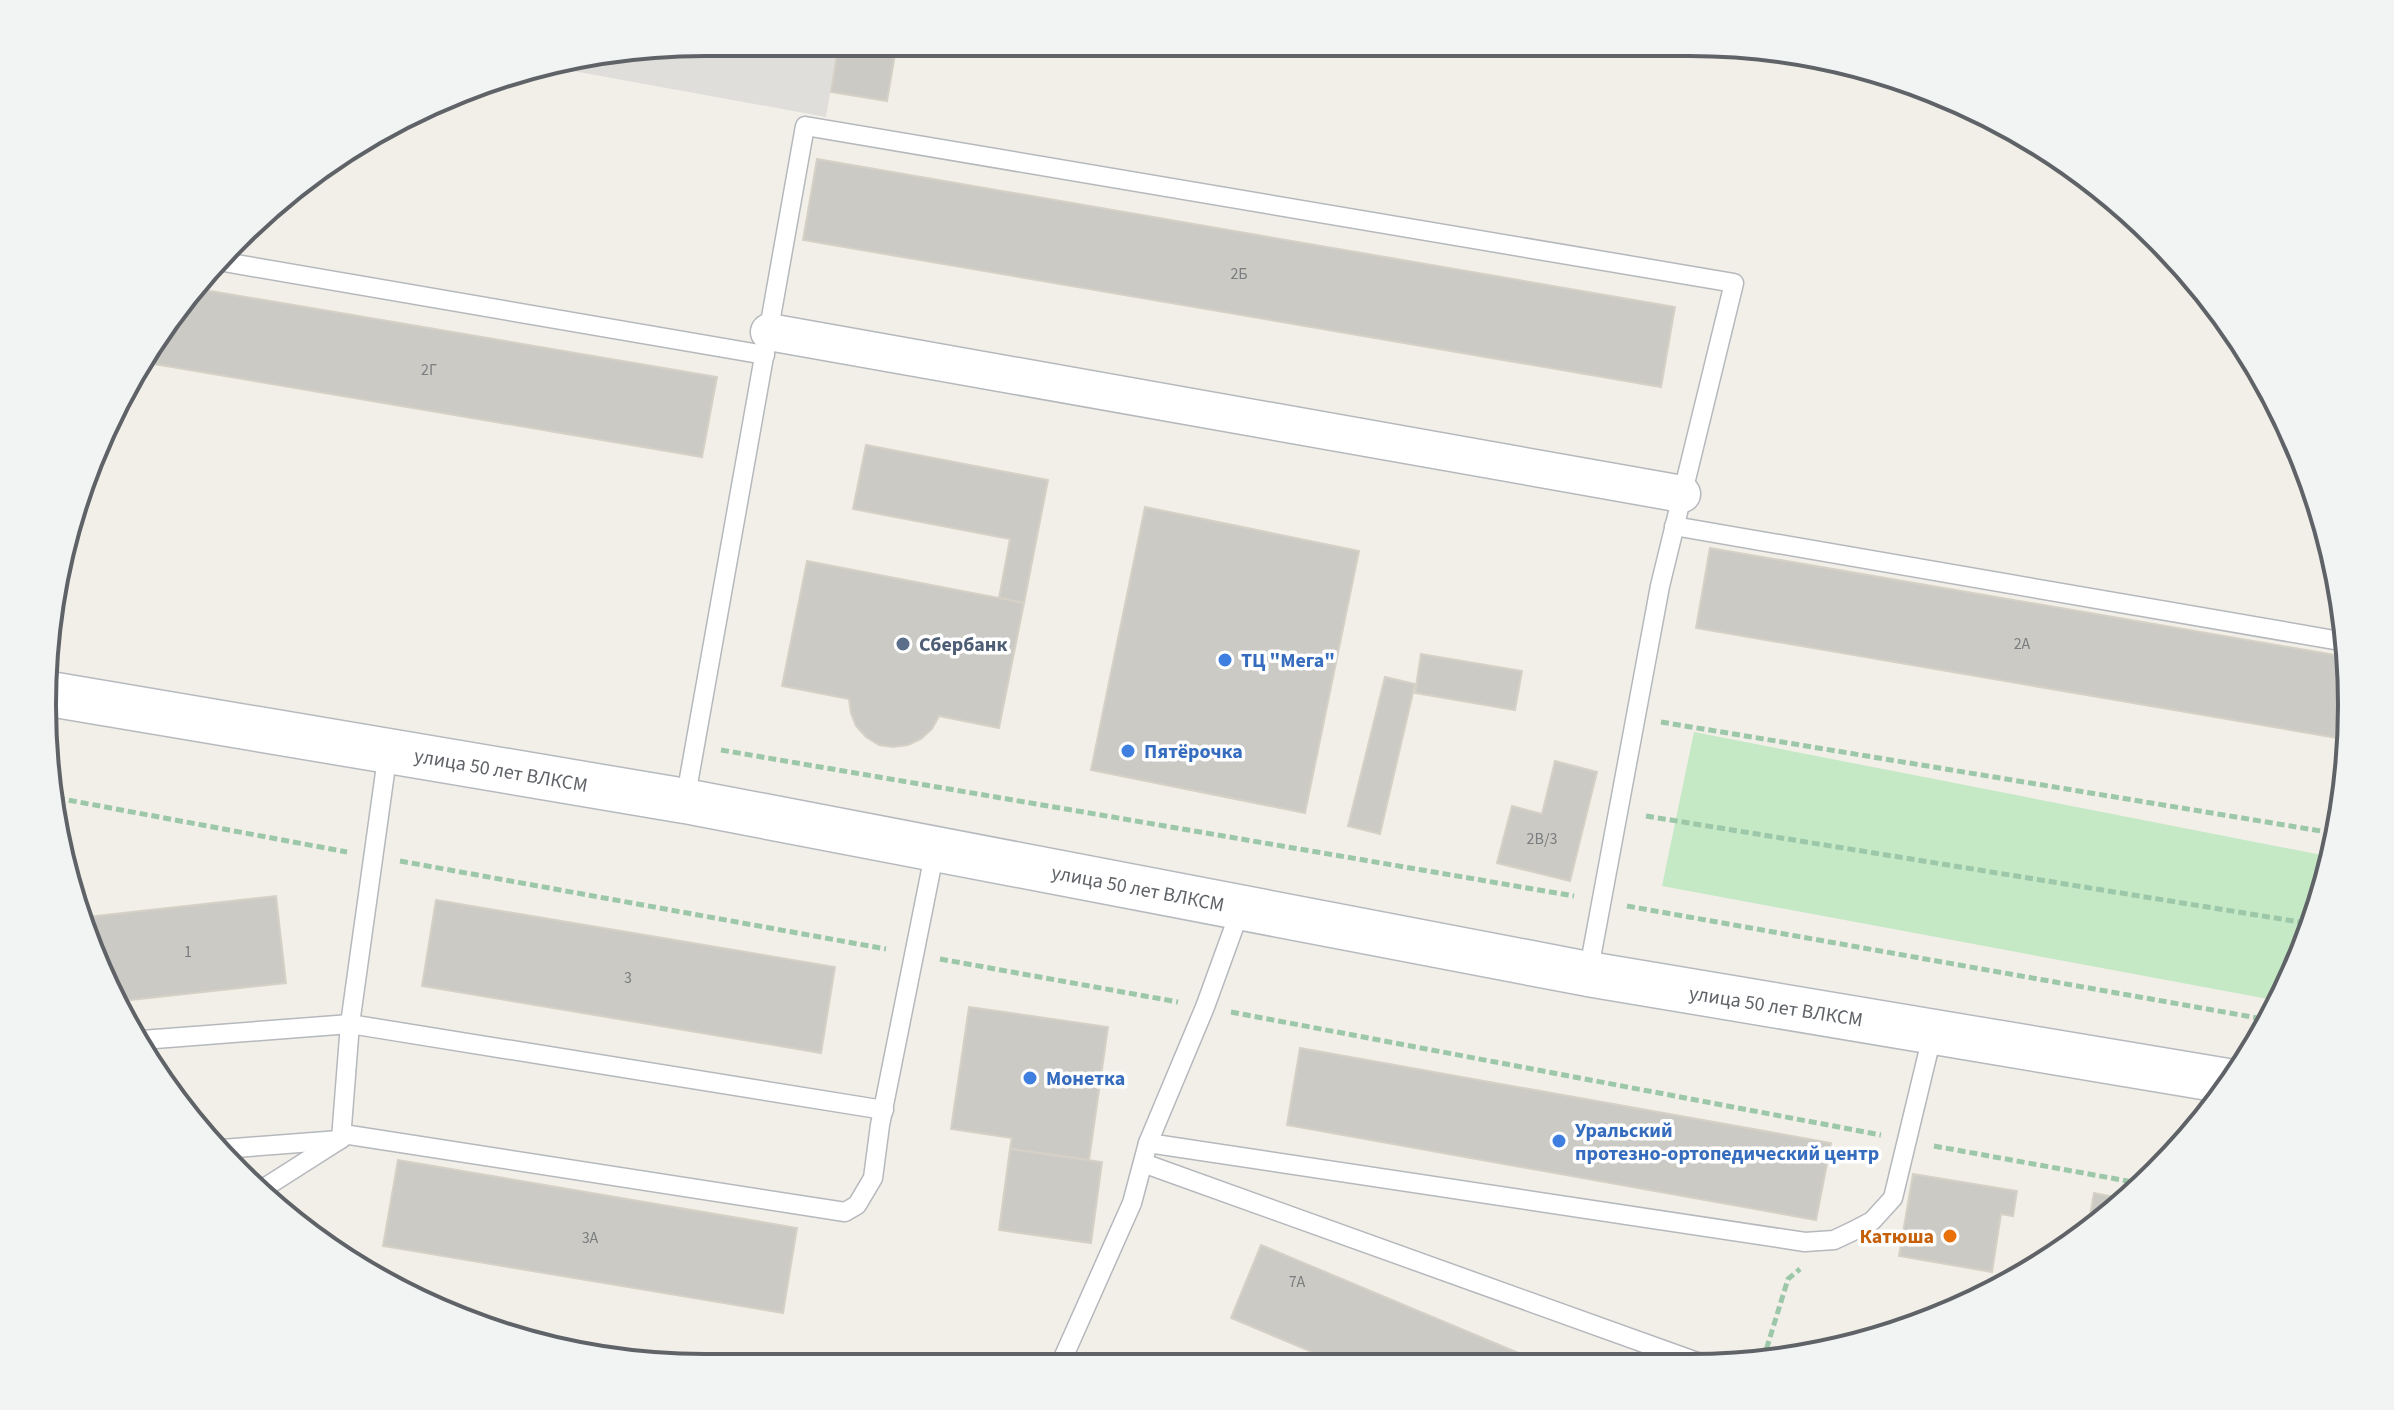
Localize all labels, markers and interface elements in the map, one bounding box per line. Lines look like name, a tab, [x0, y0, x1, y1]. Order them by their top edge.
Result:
house number: 2Б	[1230, 263, 1248, 285]
house number: 2Г	[421, 359, 437, 381]
place label: Сбербанк	[919, 631, 1007, 659]
house number: 2А	[2014, 633, 2031, 655]
marker: Сбербанк	[894, 635, 912, 653]
place label: ТЦ "Мега"	[1241, 647, 1335, 675]
marker: ТЦ "Мега"	[1216, 651, 1234, 669]
place label: Пятёрочка	[1144, 738, 1243, 766]
street label: улица 50 лет ВЛКСМ	[412, 742, 590, 800]
marker: Пятёрочка	[1119, 742, 1137, 760]
house number: 2В/3	[1527, 828, 1557, 850]
street label: улица 50 лет ВЛКСМ	[1049, 858, 1227, 919]
house number: 1	[184, 941, 192, 963]
house number: 3	[624, 967, 632, 989]
street label: улица 50 лет ВЛКСМ	[1687, 979, 1865, 1035]
place label: Монетка	[1046, 1065, 1125, 1093]
marker: Монетка	[1021, 1069, 1039, 1087]
place label: Уральский протезно-ортопедический центр	[1575, 1117, 1879, 1168]
marker: Уральский протезно-ортопедический центр	[1550, 1132, 1568, 1150]
place label: Катюша	[1860, 1223, 1934, 1251]
house number: 3А	[582, 1227, 599, 1249]
marker: Катюша	[1941, 1227, 1959, 1245]
house number: 7А	[1289, 1271, 1306, 1293]

